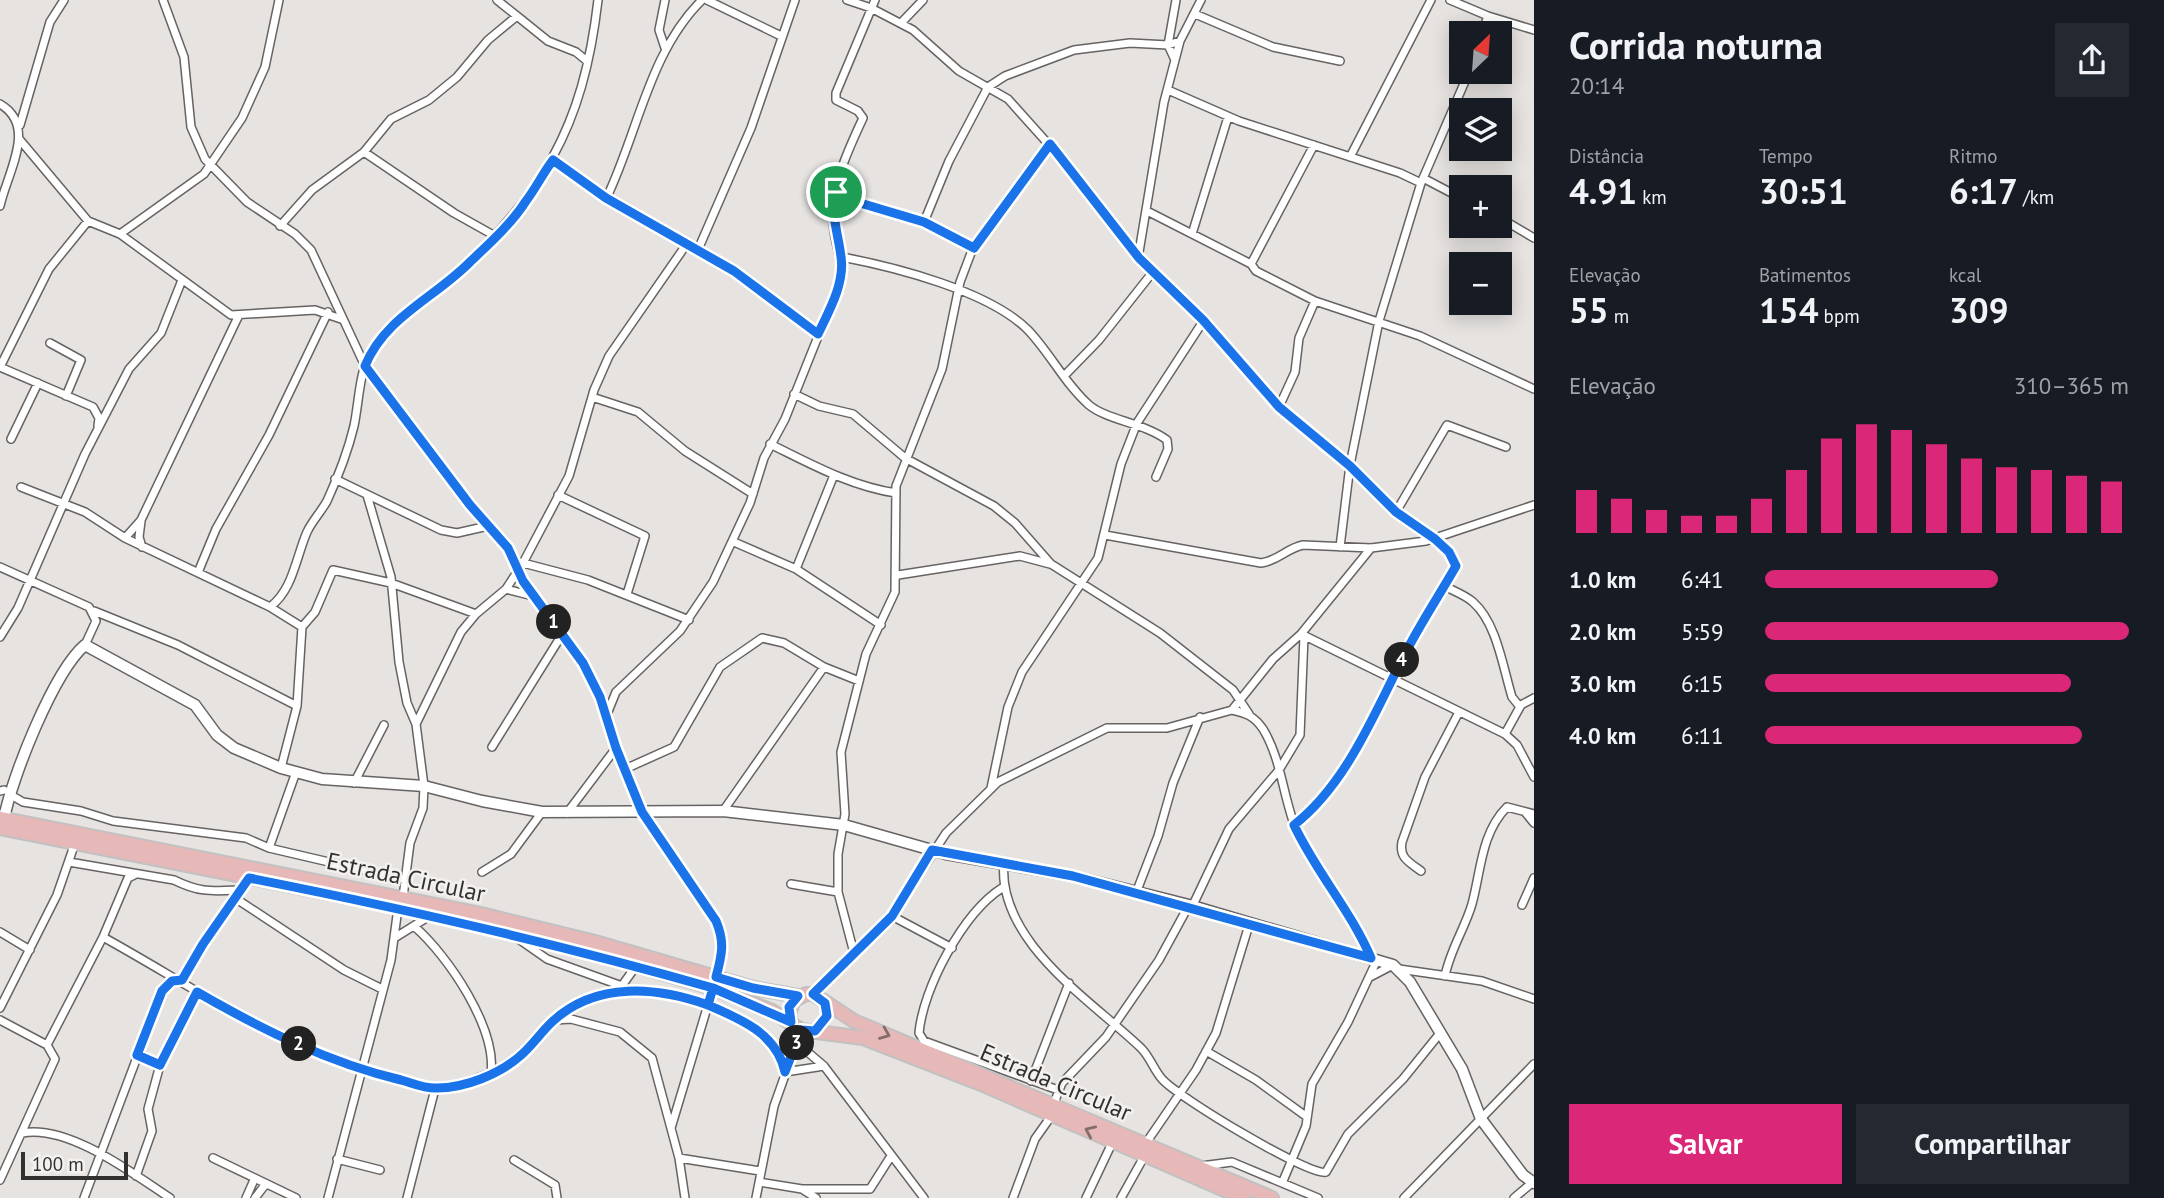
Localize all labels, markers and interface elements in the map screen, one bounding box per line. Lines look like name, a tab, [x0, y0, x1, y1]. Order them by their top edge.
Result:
text: Corrida noturna	[1569, 20, 1823, 69]
north arrow	[1449, 21, 1512, 84]
map controls	[1449, 21, 1512, 315]
button: share	[2055, 23, 2129, 97]
text: 20:14	[1569, 71, 1624, 100]
button: layers	[1449, 98, 1512, 161]
text: Distância	[1569, 144, 1644, 168]
text: Tempo	[1759, 144, 1813, 168]
text: Ritmo	[1949, 144, 1997, 168]
pin	[806, 162, 866, 222]
text: 4.91	[1569, 168, 1637, 214]
text: 30:51	[1759, 168, 1848, 214]
text: 6:17	[1949, 168, 2018, 214]
icon: arrive	[817, 173, 855, 211]
button: +	[1449, 175, 1512, 238]
text: km	[1637, 185, 1667, 209]
text: /km	[2018, 185, 2054, 209]
button: −	[1449, 252, 1512, 315]
text: Elevação	[1569, 263, 1641, 287]
text: Batimentos	[1759, 263, 1851, 287]
text: kcal	[1949, 263, 1981, 287]
text: 55	[1569, 287, 1609, 333]
text: 154	[1759, 287, 1819, 333]
text: 309	[1949, 287, 2009, 333]
text: m	[1609, 304, 1629, 328]
text: bpm	[1819, 304, 1860, 328]
text: Elevação	[1569, 371, 1656, 400]
text: 310–365 m	[2014, 371, 2129, 400]
text: 1.0 km	[1569, 565, 1636, 594]
text: 6:41	[1681, 565, 1724, 594]
pin: 1	[536, 604, 572, 640]
text: 1	[548, 609, 559, 633]
text: 2.0 km	[1569, 617, 1636, 646]
text: 5:59	[1681, 617, 1724, 646]
pin: 4	[1384, 642, 1420, 678]
text: 4	[1396, 647, 1407, 671]
text: 3.0 km	[1569, 669, 1636, 698]
text: 6:15	[1681, 669, 1724, 698]
text: 4.0 km	[1569, 721, 1636, 750]
text: 6:11	[1681, 721, 1724, 750]
street label: Estrada Circular	[324, 845, 488, 909]
one-way arrow	[879, 1025, 891, 1039]
pin: 2	[282, 1026, 316, 1062]
pin: 3	[780, 1026, 814, 1060]
text: 3	[791, 1030, 802, 1054]
text: 2	[293, 1031, 304, 1055]
street label: Estrada Circular	[976, 1036, 1136, 1128]
button: Salvar	[1569, 1104, 1842, 1184]
button: Compartilhar	[1856, 1104, 2129, 1184]
one-way arrow	[1085, 1125, 1097, 1139]
scale bar	[21, 1149, 128, 1181]
text: 100 m	[32, 1152, 84, 1176]

